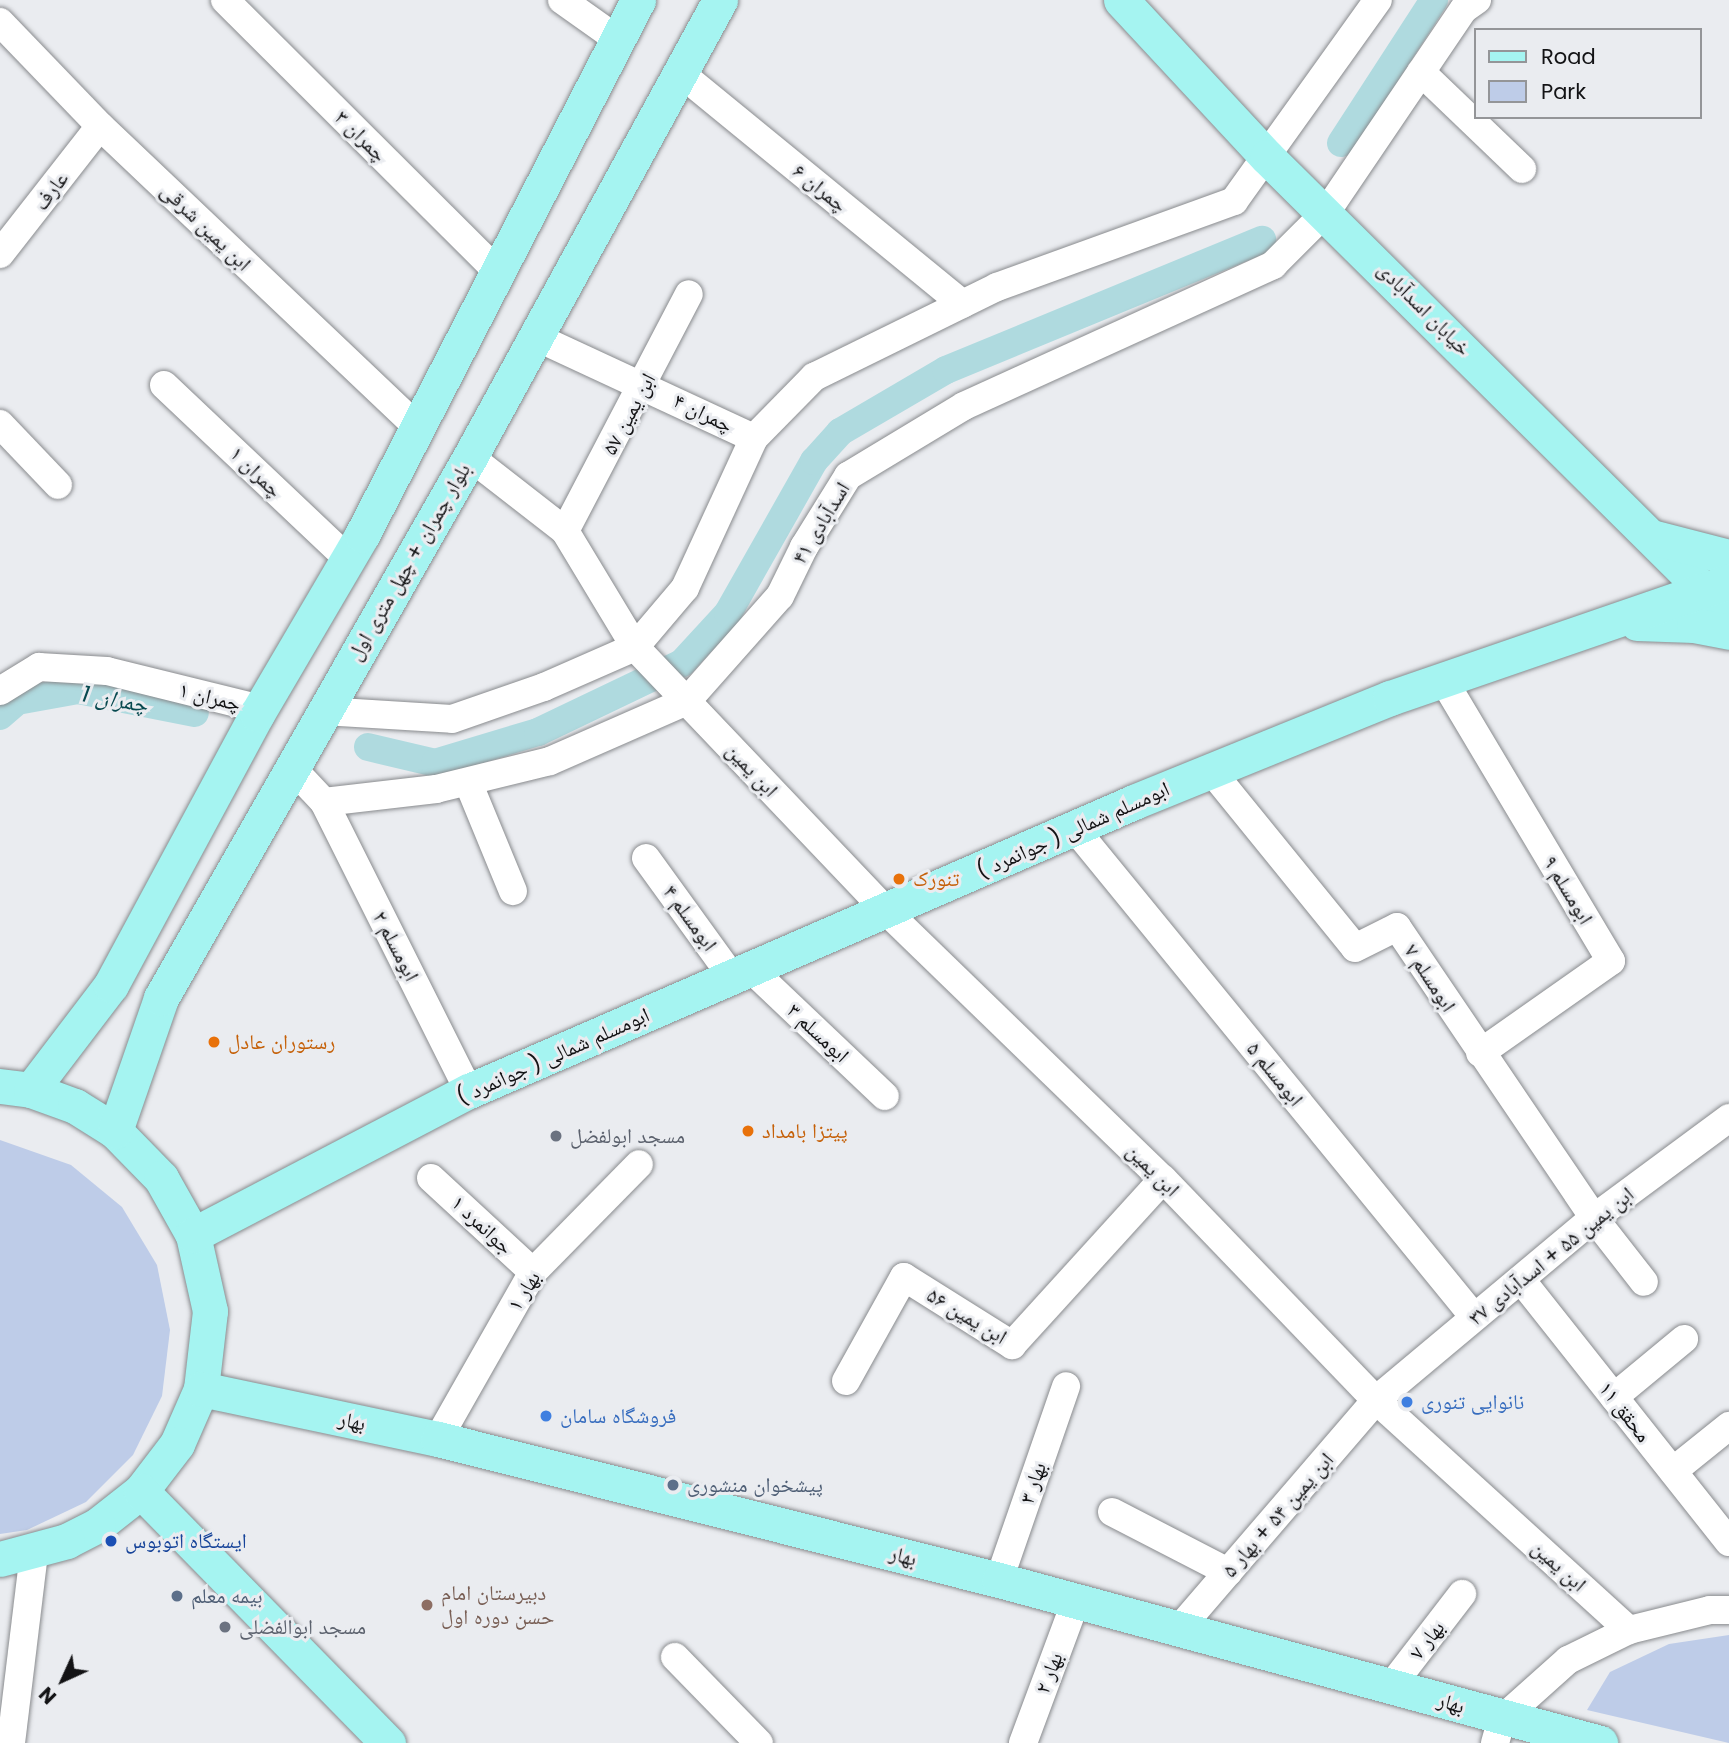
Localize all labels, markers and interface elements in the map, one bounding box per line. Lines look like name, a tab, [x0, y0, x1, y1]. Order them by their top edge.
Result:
legend	[1474, 28, 1701, 119]
text: Road	[1541, 42, 1596, 71]
text: Park	[1541, 77, 1586, 106]
street label: چمران ۳	[330, 105, 392, 167]
street label: چمران ۶	[788, 158, 852, 218]
street label: عارف	[28, 167, 74, 215]
street label: ابن یمین شرقی	[156, 178, 256, 276]
street label: خیابان اسدآبادی	[1372, 257, 1476, 361]
street label: ابن یمین ۵۷	[597, 369, 661, 459]
street label: چمران ۴	[669, 388, 737, 438]
street label: چمران ۱	[225, 441, 287, 503]
street label: بلوار چمران + چهل متری اول	[342, 459, 476, 665]
street label: اسدآبادی ۴۱	[787, 478, 855, 568]
street label: ۱ چمران	[176, 677, 244, 717]
water label: چمران 1	[80, 680, 150, 718]
street label: ابن یمین	[721, 738, 783, 802]
street label: ابومسلم شمالی ( جوانمرد )	[973, 776, 1173, 884]
street label: ابومسلم ۹	[1538, 851, 1598, 929]
place label: تنورک	[913, 866, 959, 892]
marker: تنورک	[891, 871, 907, 887]
street label: ابومسلم ۴	[658, 880, 722, 956]
street label: ابومسلم ۲	[368, 907, 424, 985]
street label: ابومسلم ۷	[1399, 940, 1461, 1016]
street label: ابومسلم ۳	[782, 998, 854, 1068]
street label: ابومسلم شمالی ( جوانمرد )	[453, 1002, 653, 1110]
place label: رستوران عادل	[228, 1029, 335, 1055]
marker: رستوران عادل	[206, 1034, 222, 1050]
street label: ابومسلم ۵	[1241, 1037, 1309, 1111]
place label: پیتزا بامداد	[762, 1118, 848, 1144]
place label: مسجد ابولفضل	[570, 1123, 685, 1149]
marker: پیتزا بامداد	[740, 1123, 756, 1139]
marker: مسجد ابولفضل	[548, 1128, 564, 1144]
street label: ابن یمین	[1121, 1138, 1185, 1202]
street label: ابن یمین ۵۵ + اسدآبادی ۳۷	[1463, 1182, 1639, 1330]
street label: جوانمرد ۱	[446, 1190, 518, 1260]
street label: بهار ۱	[502, 1266, 546, 1316]
street label: ابن یمین ۵۶	[922, 1282, 1012, 1350]
street label: محقق ۱۱	[1594, 1377, 1656, 1447]
place label: نانوایی تنوری	[1421, 1389, 1524, 1415]
marker: نانوایی تنوری	[1399, 1394, 1415, 1410]
place label: فروشگاه سامان	[560, 1403, 676, 1429]
street label: بهار	[336, 1406, 368, 1436]
marker: فروشگاه سامان	[538, 1408, 554, 1424]
street label: ابن یمین ۵۴ + بهار ۵	[1217, 1448, 1339, 1582]
street label: بهار ۳	[1014, 1459, 1052, 1507]
place label: پیشخوان منشوری	[687, 1472, 823, 1498]
marker: پیشخوان منشوری	[665, 1477, 681, 1493]
place label: ایستگاه اتوبوس	[125, 1528, 247, 1554]
marker: ایستگاه اتوبوس	[103, 1533, 119, 1549]
street label: ابن یمین	[1527, 1535, 1591, 1597]
street label: بهار	[887, 1540, 919, 1572]
place label: دبیرستان امام حسن دوره اول	[441, 1580, 554, 1630]
place label: بیمه معلم	[191, 1583, 263, 1609]
marker: بیمه معلم	[169, 1588, 185, 1604]
marker: دبیرستان امام حسن دوره اول	[419, 1597, 435, 1613]
place label: مسجد ابوالفضلی	[239, 1614, 366, 1640]
street label: بهار ۷	[1404, 1616, 1450, 1664]
marker: مسجد ابوالفضلی	[217, 1619, 233, 1635]
north arrow	[28, 1645, 98, 1715]
street label: بهار ۲	[1030, 1649, 1068, 1697]
text: N	[33, 1681, 62, 1710]
street label: بهار	[1434, 1687, 1468, 1719]

